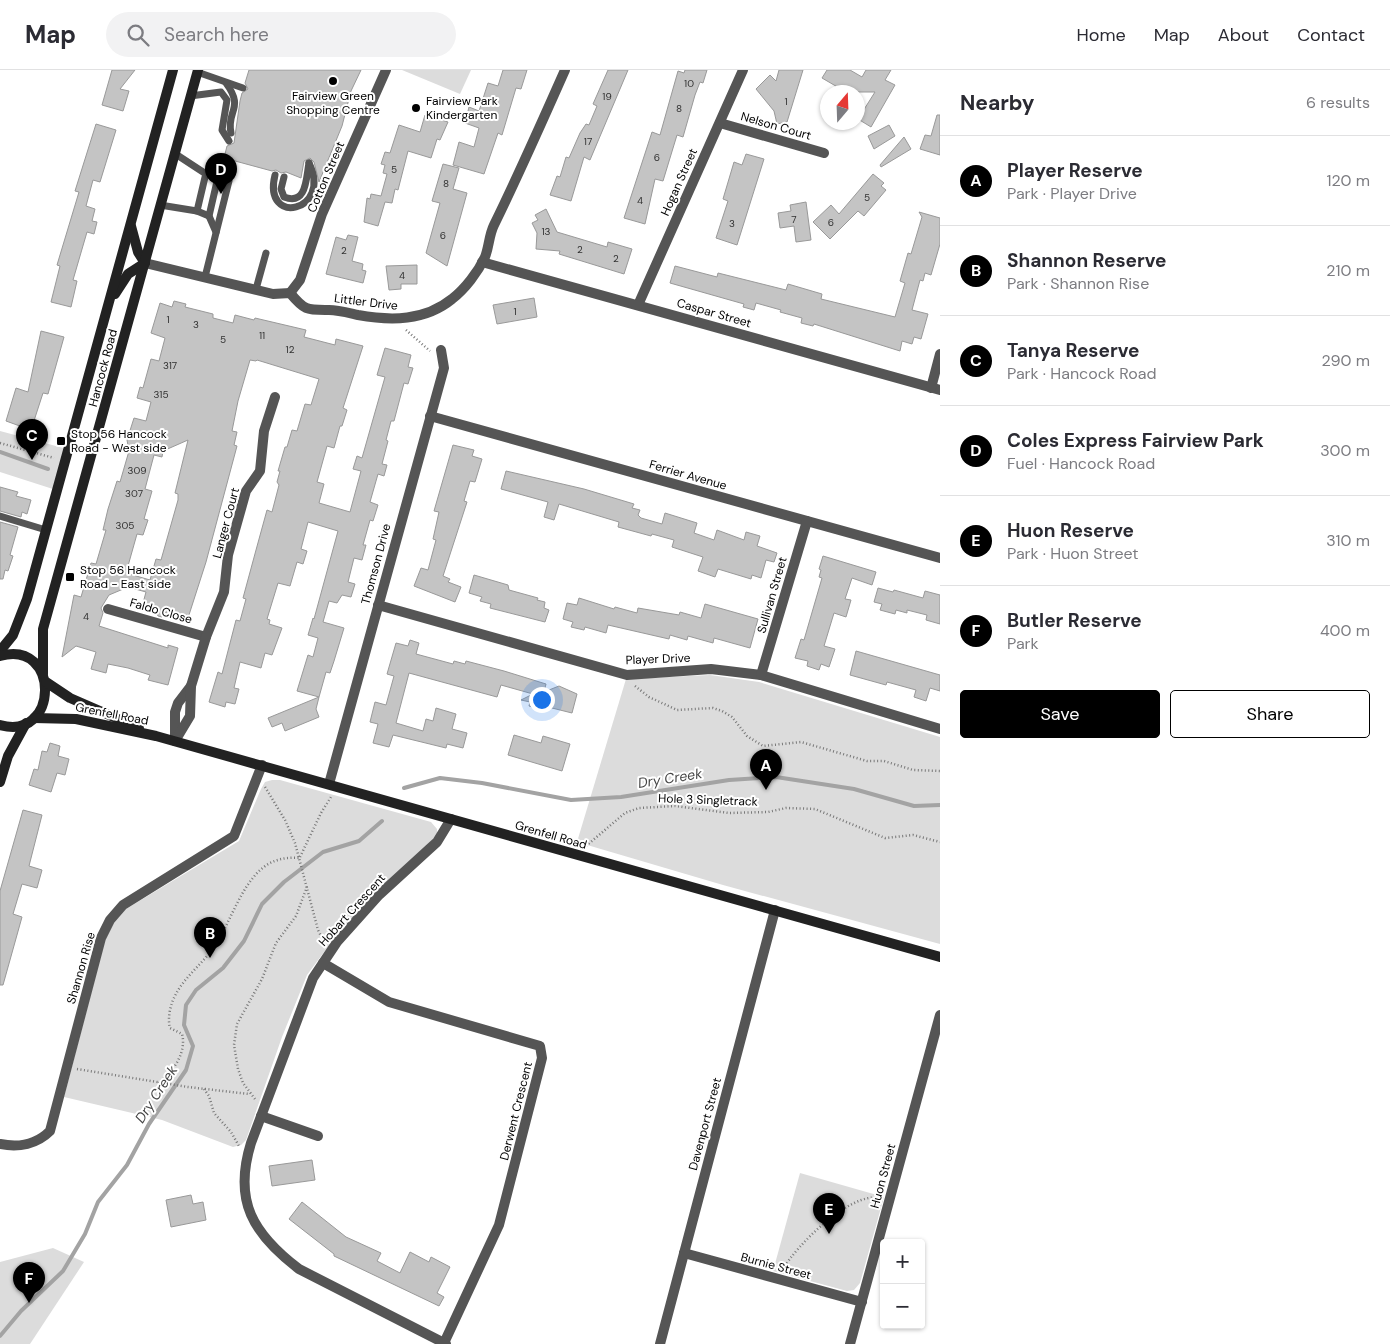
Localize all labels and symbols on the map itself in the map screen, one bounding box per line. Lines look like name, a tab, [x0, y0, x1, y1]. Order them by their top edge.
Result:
marker: Fairview Green Shopping Centre	[327, 75, 339, 87]
house number: 10	[684, 77, 694, 90]
north arrow	[820, 85, 865, 130]
place label: Fairview Green Shopping Centre	[286, 88, 380, 118]
house number: 19	[602, 90, 612, 103]
place label: Fairview Park Kindergarten	[426, 93, 498, 123]
house number: 1	[784, 95, 788, 108]
marker: Fairview Park Kindergarten	[410, 102, 422, 114]
house number: 8	[676, 102, 682, 115]
street label: Nelson Court	[739, 108, 813, 144]
house number: 17	[584, 135, 592, 148]
street label: Cotton Street	[304, 139, 348, 215]
street label: Hogan Street	[657, 145, 701, 218]
house number: 6	[654, 151, 660, 164]
pin: D	[205, 153, 237, 194]
house number: 5	[391, 163, 397, 176]
house number: 8	[443, 177, 449, 190]
house number: 5	[864, 191, 870, 204]
house number: 4	[637, 194, 643, 207]
house number: 7	[791, 213, 797, 226]
house number: 6	[828, 216, 834, 229]
house number: 3	[729, 217, 735, 230]
house number: 13	[541, 225, 551, 238]
house number: 6	[440, 229, 446, 242]
house number: 2	[577, 243, 583, 256]
house number: 2	[341, 244, 347, 257]
house number: 2	[613, 252, 619, 265]
house number: 4	[399, 269, 405, 282]
street label: Littler Drive	[333, 290, 399, 314]
street label: Caspar Street	[675, 295, 753, 331]
house number: 1	[513, 305, 517, 318]
house number: 1	[166, 313, 170, 326]
house number: 3	[193, 318, 199, 331]
street label: Hancock Road	[85, 327, 121, 409]
house number: 11	[259, 329, 265, 342]
house number: 5	[220, 333, 226, 346]
house number: 12	[286, 343, 295, 356]
house number: 317	[163, 359, 177, 372]
house number: 315	[154, 388, 168, 401]
pin: C	[16, 419, 48, 460]
place label: Stop 56 Hancock Road - West side	[71, 426, 167, 456]
marker: Stop 56 Hancock Road - West side	[55, 435, 67, 447]
street label: Ferrier Avenue	[647, 456, 729, 494]
house number: 309	[127, 464, 147, 477]
street label: Langer Court	[209, 486, 243, 560]
house number: 307	[125, 487, 143, 500]
house number: 305	[116, 519, 134, 532]
street label: Thomson Drive	[358, 522, 395, 606]
street label: Sullivan Street	[753, 555, 791, 635]
place label: Stop 56 Hancock Road - East side	[80, 562, 176, 592]
marker: Stop 56 Hancock Road - East side	[64, 571, 76, 583]
street label: Faldo Close	[128, 594, 194, 628]
house number: 4	[83, 610, 89, 623]
street label: Player Drive	[625, 650, 691, 668]
your location	[529, 687, 555, 713]
street label: Grenfell Road	[74, 699, 150, 729]
pin: A	[750, 749, 782, 790]
water label: Dry Creek	[637, 764, 704, 792]
street label: Hole 3 Singletrack	[658, 790, 758, 810]
street label: Grenfell Road	[513, 817, 589, 853]
street label: Hobart Crescent	[315, 870, 389, 950]
pin: B	[194, 917, 226, 958]
street label: Shannon Rise	[63, 930, 99, 1006]
street label: Derwent Crescent	[496, 1060, 536, 1162]
water label: Dry Creek	[131, 1061, 182, 1126]
street label: Davenport Street	[685, 1076, 725, 1172]
street label: Huon Street	[867, 1142, 899, 1210]
pin: E	[813, 1193, 845, 1234]
street label: Burnie Street	[739, 1249, 813, 1283]
pin: F	[13, 1262, 45, 1303]

